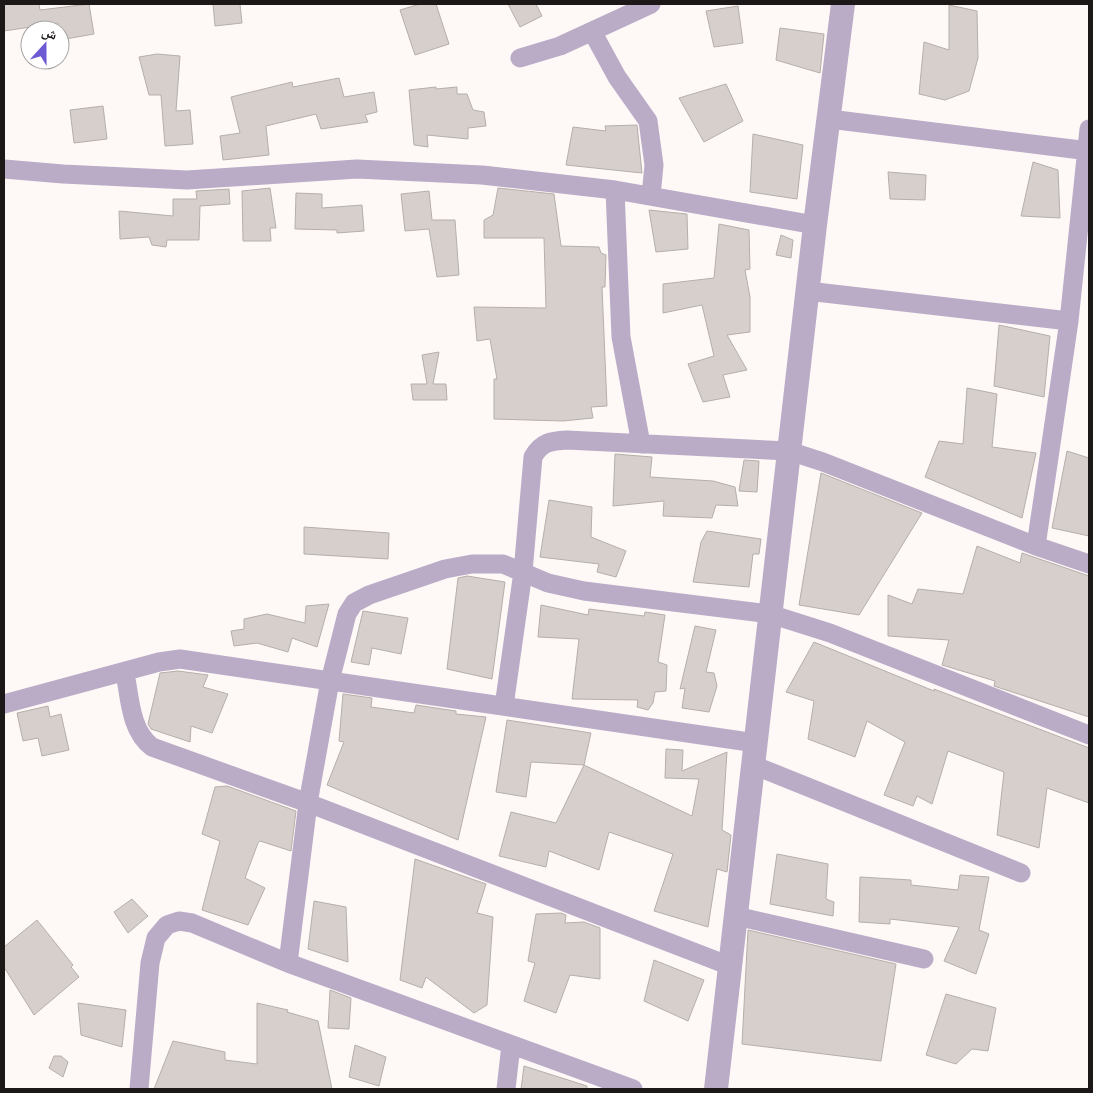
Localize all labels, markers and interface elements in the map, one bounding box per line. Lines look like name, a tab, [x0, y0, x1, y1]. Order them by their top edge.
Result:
north arrow	[20, 20, 70, 70]
text: ش	[39, 23, 60, 44]

